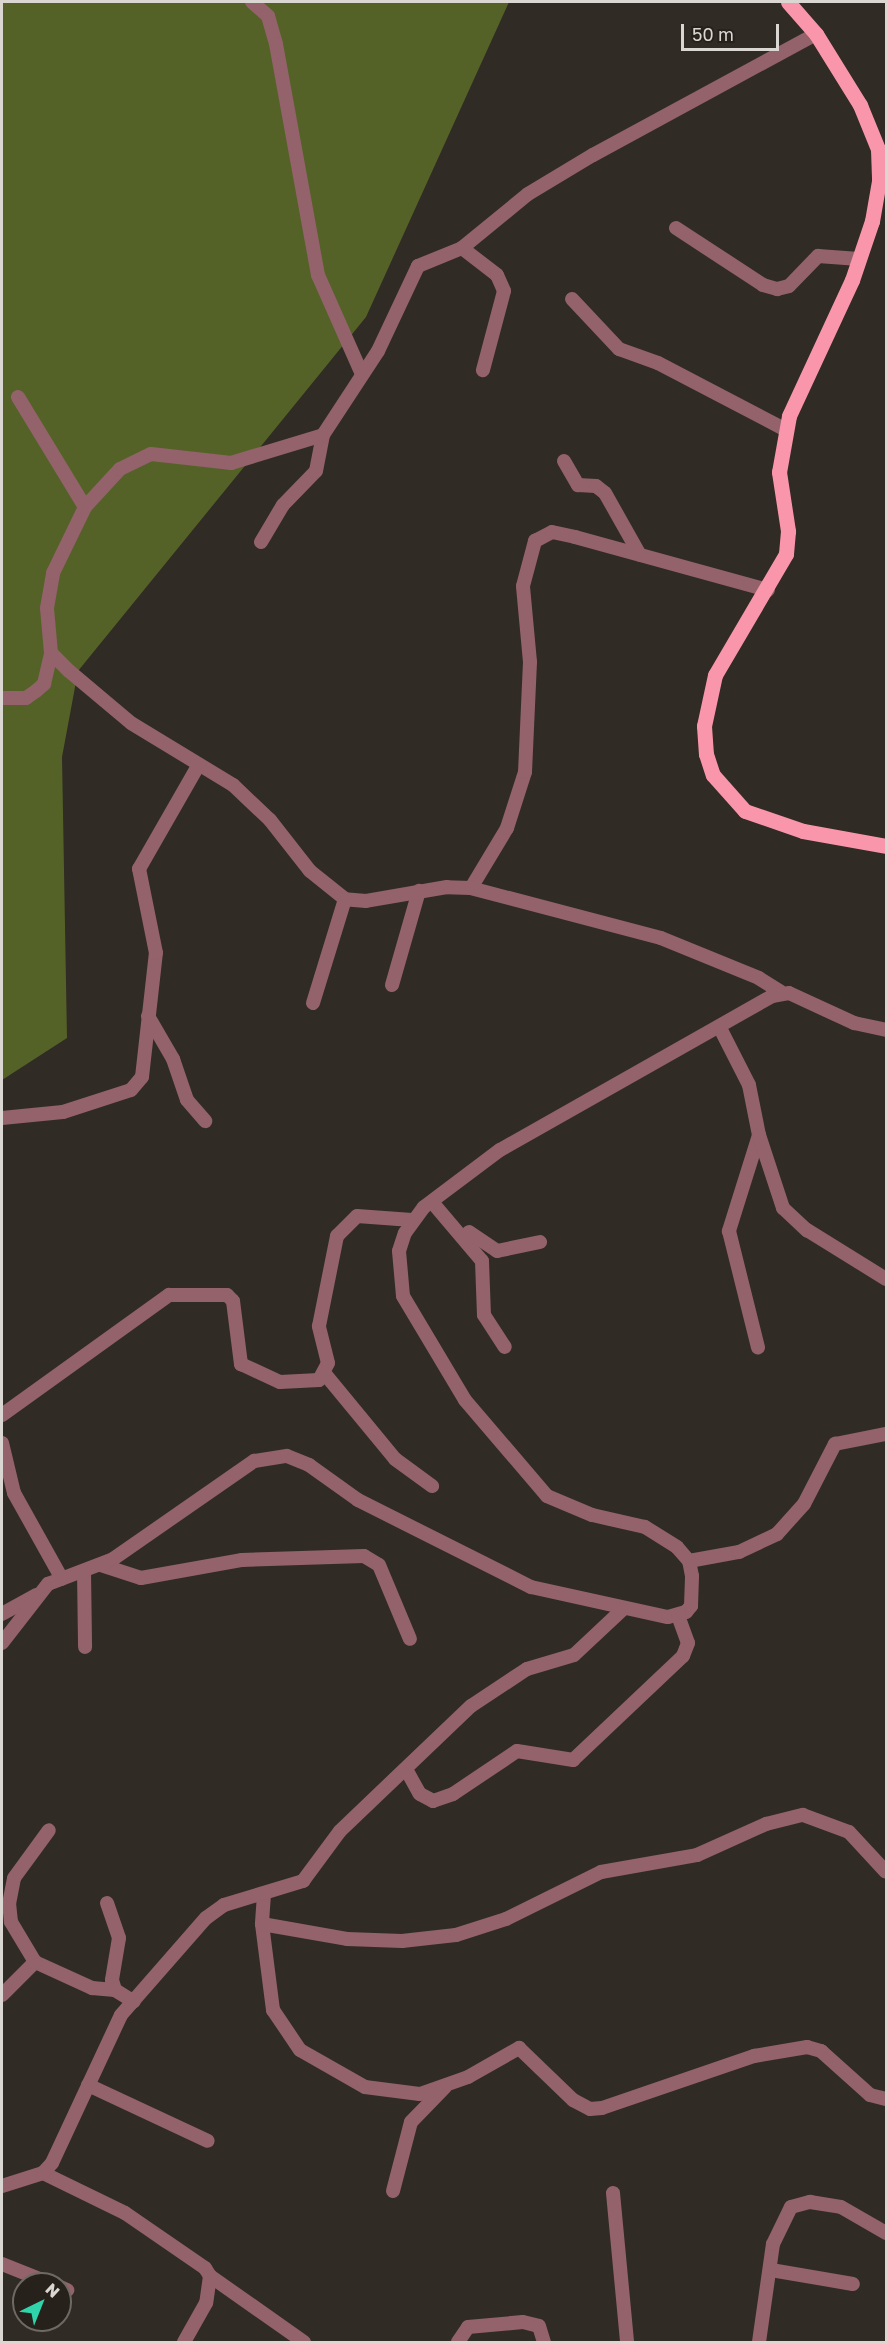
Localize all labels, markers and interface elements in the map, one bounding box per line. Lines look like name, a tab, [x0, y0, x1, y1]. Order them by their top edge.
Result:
scale bar	[684, 12, 782, 50]
text: 50 m	[692, 23, 734, 45]
north arrow	[12, 2272, 72, 2332]
text: N	[42, 2279, 64, 2302]

